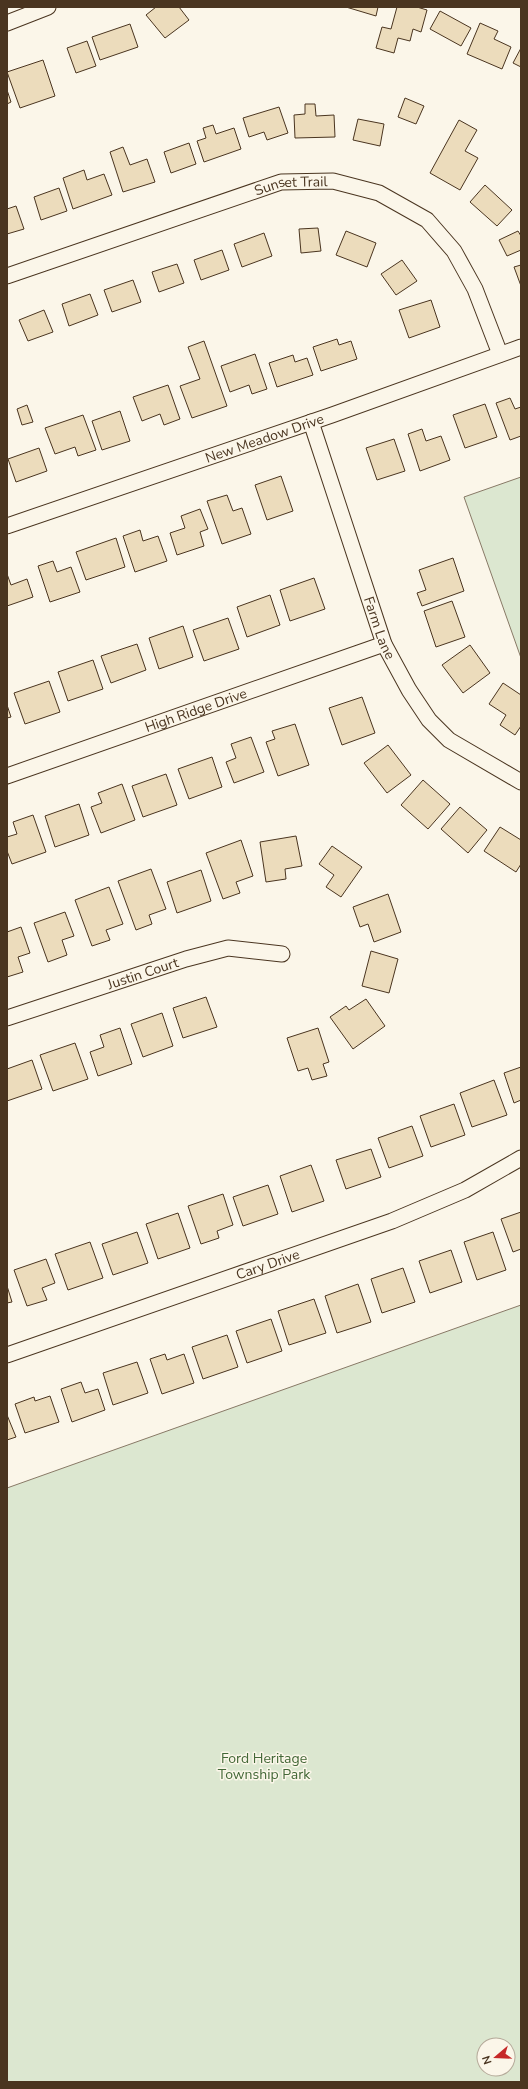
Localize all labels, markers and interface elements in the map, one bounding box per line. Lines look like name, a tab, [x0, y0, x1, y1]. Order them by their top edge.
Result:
street label: Sunset Trail	[252, 172, 328, 200]
street label: New Meadow Drive	[202, 409, 326, 467]
street label: Farm Lane	[359, 594, 400, 663]
street label: High Ridge Drive	[142, 683, 249, 737]
street label: Justin Court	[104, 953, 181, 994]
street label: Cary Drive	[233, 1244, 302, 1284]
park label: Ford Heritage Township Park	[218, 1749, 311, 1784]
north arrow	[476, 2037, 516, 2077]
text: N	[479, 2054, 495, 2066]

